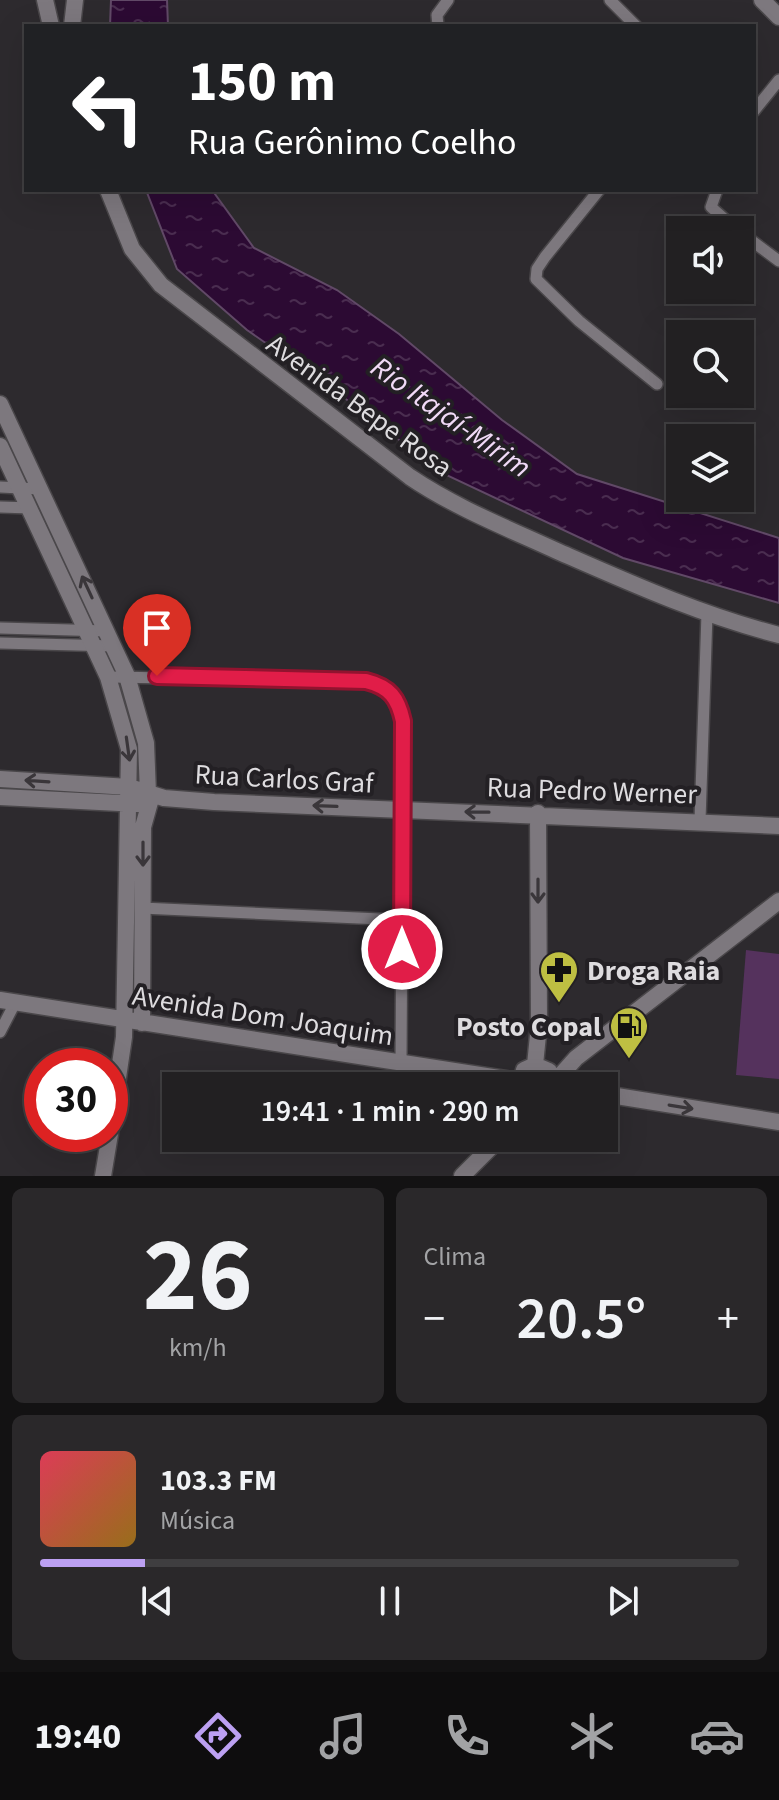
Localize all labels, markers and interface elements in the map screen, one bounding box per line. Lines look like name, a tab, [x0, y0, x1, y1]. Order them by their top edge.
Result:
text: 150 m	[188, 43, 336, 122]
icon: left	[56, 56, 160, 160]
text: Rua Gerônimo Coelho	[188, 117, 516, 168]
map controls	[666, 216, 754, 512]
button: sound	[666, 216, 754, 304]
button: search	[666, 320, 754, 408]
street label: Avenida Bepe Rosa	[258, 325, 461, 487]
water label: Rio Itajaí-Mirim	[362, 346, 540, 489]
button: layers	[666, 424, 754, 512]
one-way arrow	[79, 575, 94, 599]
pin	[123, 594, 191, 676]
icon: arrive	[135, 606, 179, 650]
one-way arrow	[121, 736, 136, 761]
street label: Rua Carlos Graf	[194, 754, 375, 804]
street label: Rua Pedro Werner	[486, 767, 698, 815]
one-way arrow	[24, 773, 51, 788]
one-way arrow	[312, 799, 339, 814]
one-way arrow	[464, 804, 491, 820]
one-way arrow	[135, 840, 151, 867]
one-way arrow	[530, 877, 546, 904]
position arrow	[360, 907, 444, 991]
pharmacy icon: Droga Raia	[538, 949, 580, 1004]
place label: Droga Raia	[587, 951, 720, 991]
street label: Avenida Dom Joaquim	[129, 976, 396, 1056]
fuel station icon: Posto Copal	[608, 1005, 650, 1060]
place label: Posto Copal	[456, 1007, 601, 1047]
speed limit sign: 30	[24, 1048, 128, 1152]
text: 19:41 · 1 min · 290 m	[260, 1090, 520, 1133]
one-way arrow	[668, 1100, 693, 1115]
text: 26	[143, 1203, 253, 1351]
text: Clima	[424, 1238, 486, 1275]
text: 20.5°	[516, 1277, 646, 1362]
text: −	[424, 1288, 445, 1351]
text: +	[717, 1288, 739, 1351]
text: km/h	[169, 1329, 227, 1366]
text: 103.3 FM	[160, 1459, 277, 1502]
text: Música	[160, 1502, 235, 1539]
icon: previous	[135, 1579, 179, 1623]
icon: pause	[368, 1579, 412, 1623]
icon: next	[601, 1579, 645, 1623]
icon: directions	[190, 1708, 246, 1764]
icon: music	[315, 1708, 371, 1764]
icon: phone	[439, 1708, 495, 1764]
icon: climate	[564, 1708, 620, 1764]
icon: car	[689, 1708, 745, 1764]
text: 19:40	[34, 1711, 121, 1762]

